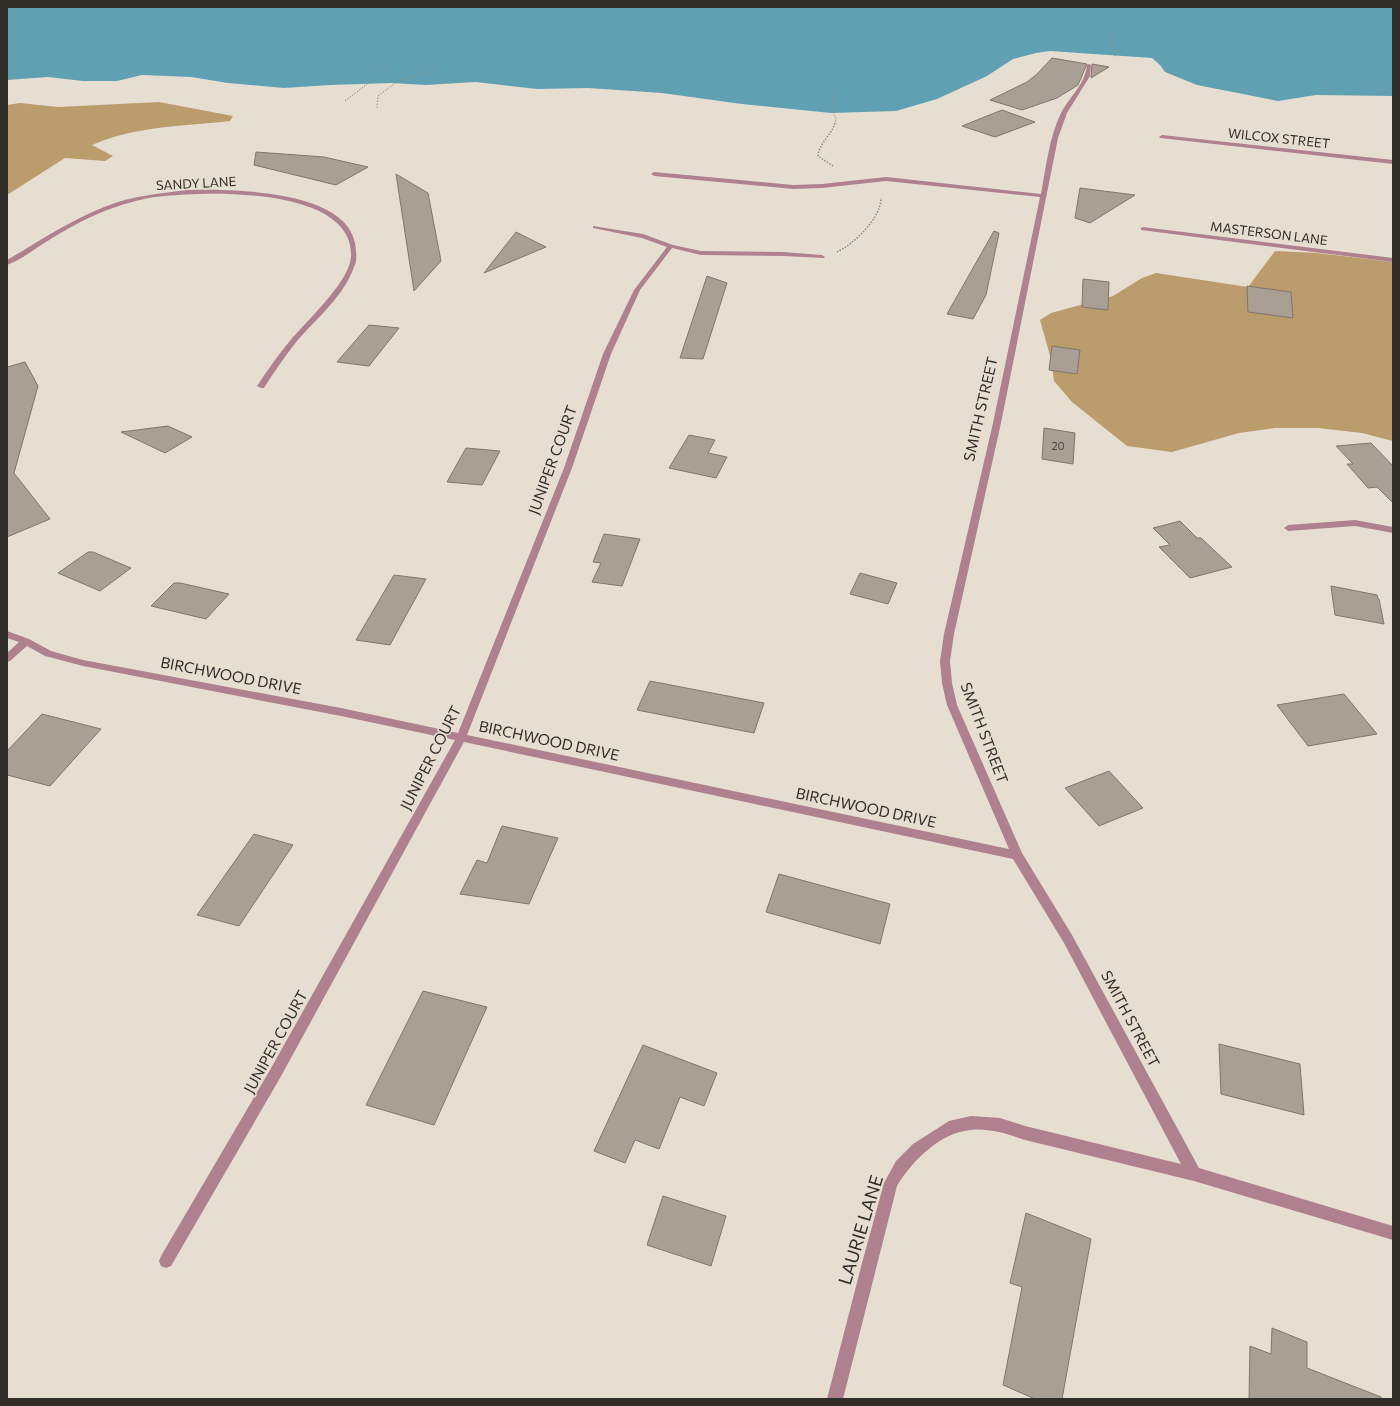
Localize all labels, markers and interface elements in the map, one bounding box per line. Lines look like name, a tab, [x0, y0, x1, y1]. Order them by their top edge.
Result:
street label: WILCOX STREET	[1227, 125, 1331, 151]
street label: SANDY LANE	[155, 173, 237, 193]
street label: MASTERSON LANE	[1209, 218, 1329, 248]
street label: SMITH STREET	[959, 354, 1001, 463]
street label: JUNIPER COURT	[524, 402, 580, 517]
house number: 20	[1051, 439, 1065, 452]
street label: BIRCHWOOD DRIVE	[159, 653, 303, 698]
street label: SMITH STREET	[957, 680, 1013, 786]
street label: JUNIPER COURT	[396, 702, 464, 813]
street label: BIRCHWOOD DRIVE	[477, 716, 621, 764]
street label: BIRCHWOOD DRIVE	[794, 783, 938, 831]
street label: SMITH STREET	[1098, 967, 1164, 1070]
street label: JUNIPER COURT	[239, 987, 311, 1096]
street label: LAURIE LANE	[833, 1172, 887, 1287]

